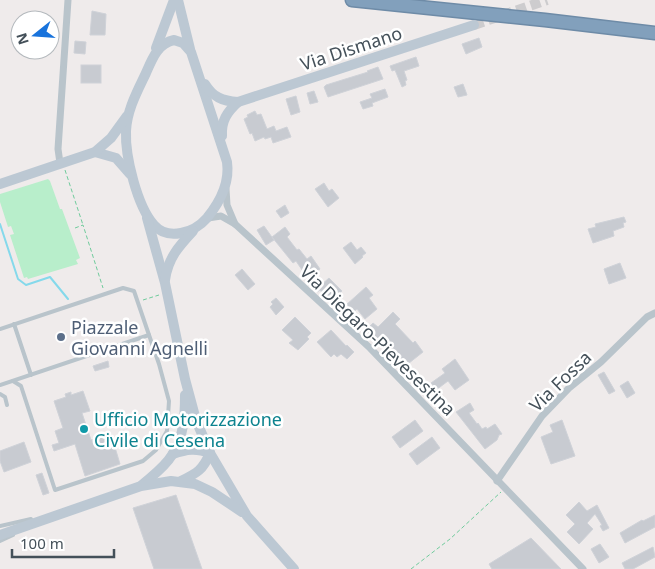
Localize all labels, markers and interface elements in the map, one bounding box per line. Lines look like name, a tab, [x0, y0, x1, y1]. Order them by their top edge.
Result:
north arrow	[10, 10, 60, 60]
street label: Via Dismano	[297, 20, 405, 76]
text: N	[11, 31, 33, 47]
street label: Via Diegaro-Pievesestina	[295, 259, 461, 421]
place label: Piazzale Giovanni Agnelli	[71, 315, 208, 360]
marker: Piazzale Giovanni Agnelli	[55, 331, 67, 343]
street label: Via Fossa	[524, 345, 596, 417]
place label: Ufficio Motorizzazione Civile di Cesena	[94, 407, 282, 452]
marker: Ufficio Motorizzazione Civile di Cesena	[78, 423, 90, 435]
scale bar	[12, 526, 115, 558]
text: 100 m	[20, 533, 64, 553]

